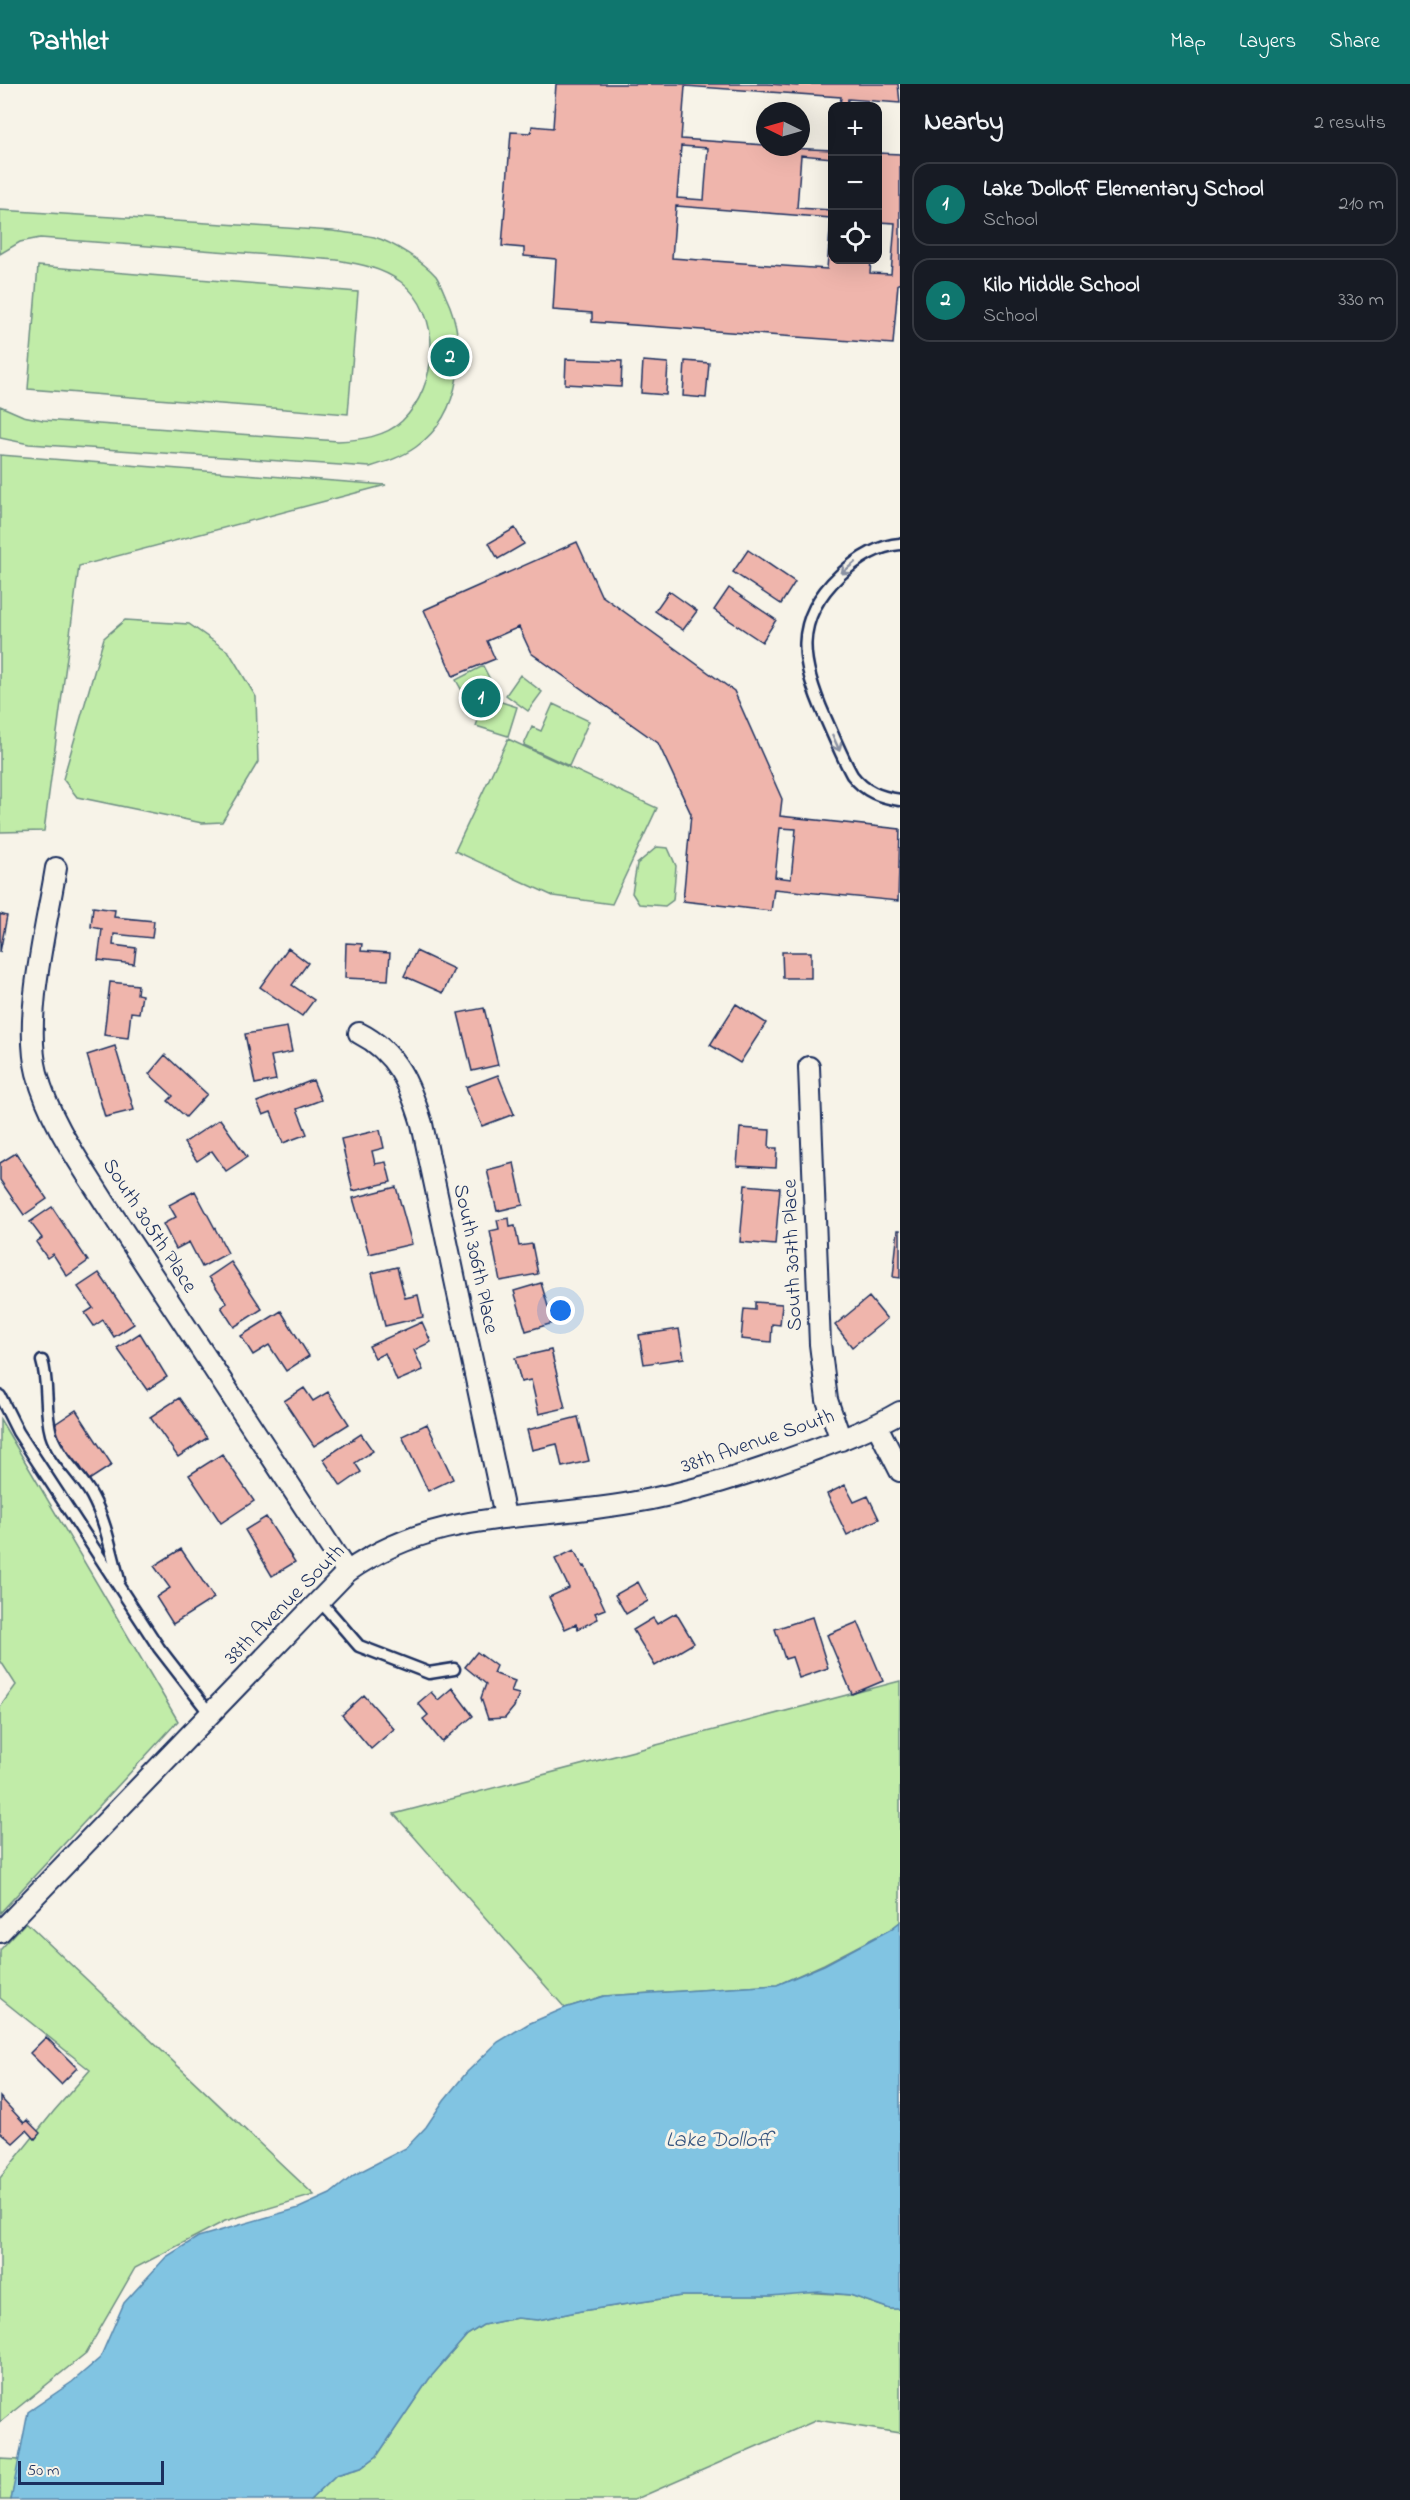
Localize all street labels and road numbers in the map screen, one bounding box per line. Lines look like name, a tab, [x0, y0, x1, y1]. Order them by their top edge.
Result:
street label: South 305th Place	[94, 1153, 204, 1300]
street label: South 307th Place	[775, 1178, 811, 1331]
street label: South 306th Place	[444, 1181, 506, 1337]
street label: 38th Avenue South	[677, 1402, 839, 1482]
street label: 38th Avenue South	[218, 1538, 352, 1672]

